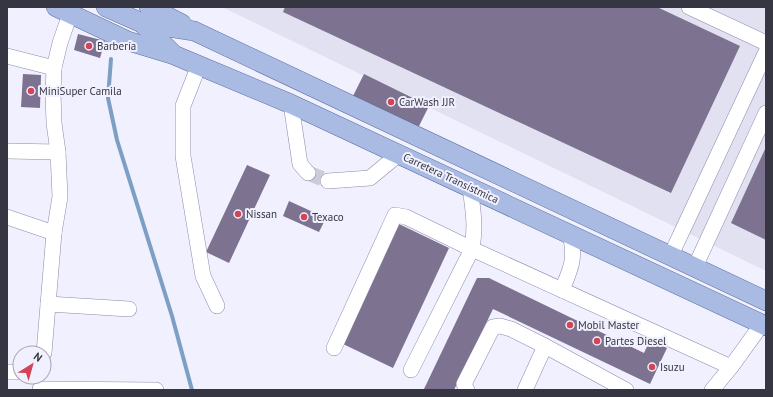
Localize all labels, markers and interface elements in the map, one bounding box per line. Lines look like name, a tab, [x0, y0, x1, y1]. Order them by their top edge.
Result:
place label: Barbería	[97, 39, 136, 53]
marker: Barbería	[84, 41, 94, 51]
place label: MiniSuper Camila	[39, 84, 122, 98]
marker: MiniSuper Camila	[26, 86, 36, 96]
place label: CarWash JJR	[399, 95, 455, 109]
marker: CarWash JJR	[386, 97, 396, 107]
street label: Carretera Transístmica	[401, 150, 501, 206]
place label: Nissan	[246, 207, 277, 221]
marker: Nissan	[233, 209, 243, 219]
place label: Texaco	[312, 210, 344, 224]
marker: Texaco	[299, 212, 309, 222]
place label: Mobil Master	[578, 318, 640, 332]
marker: Mobil Master	[565, 320, 575, 330]
place label: Partes Diesel	[605, 334, 667, 348]
marker: Partes Diesel	[592, 336, 602, 346]
north arrow	[12, 345, 52, 385]
text: N	[31, 349, 45, 365]
place label: Isuzu	[660, 360, 685, 374]
marker: Isuzu	[647, 362, 657, 372]

